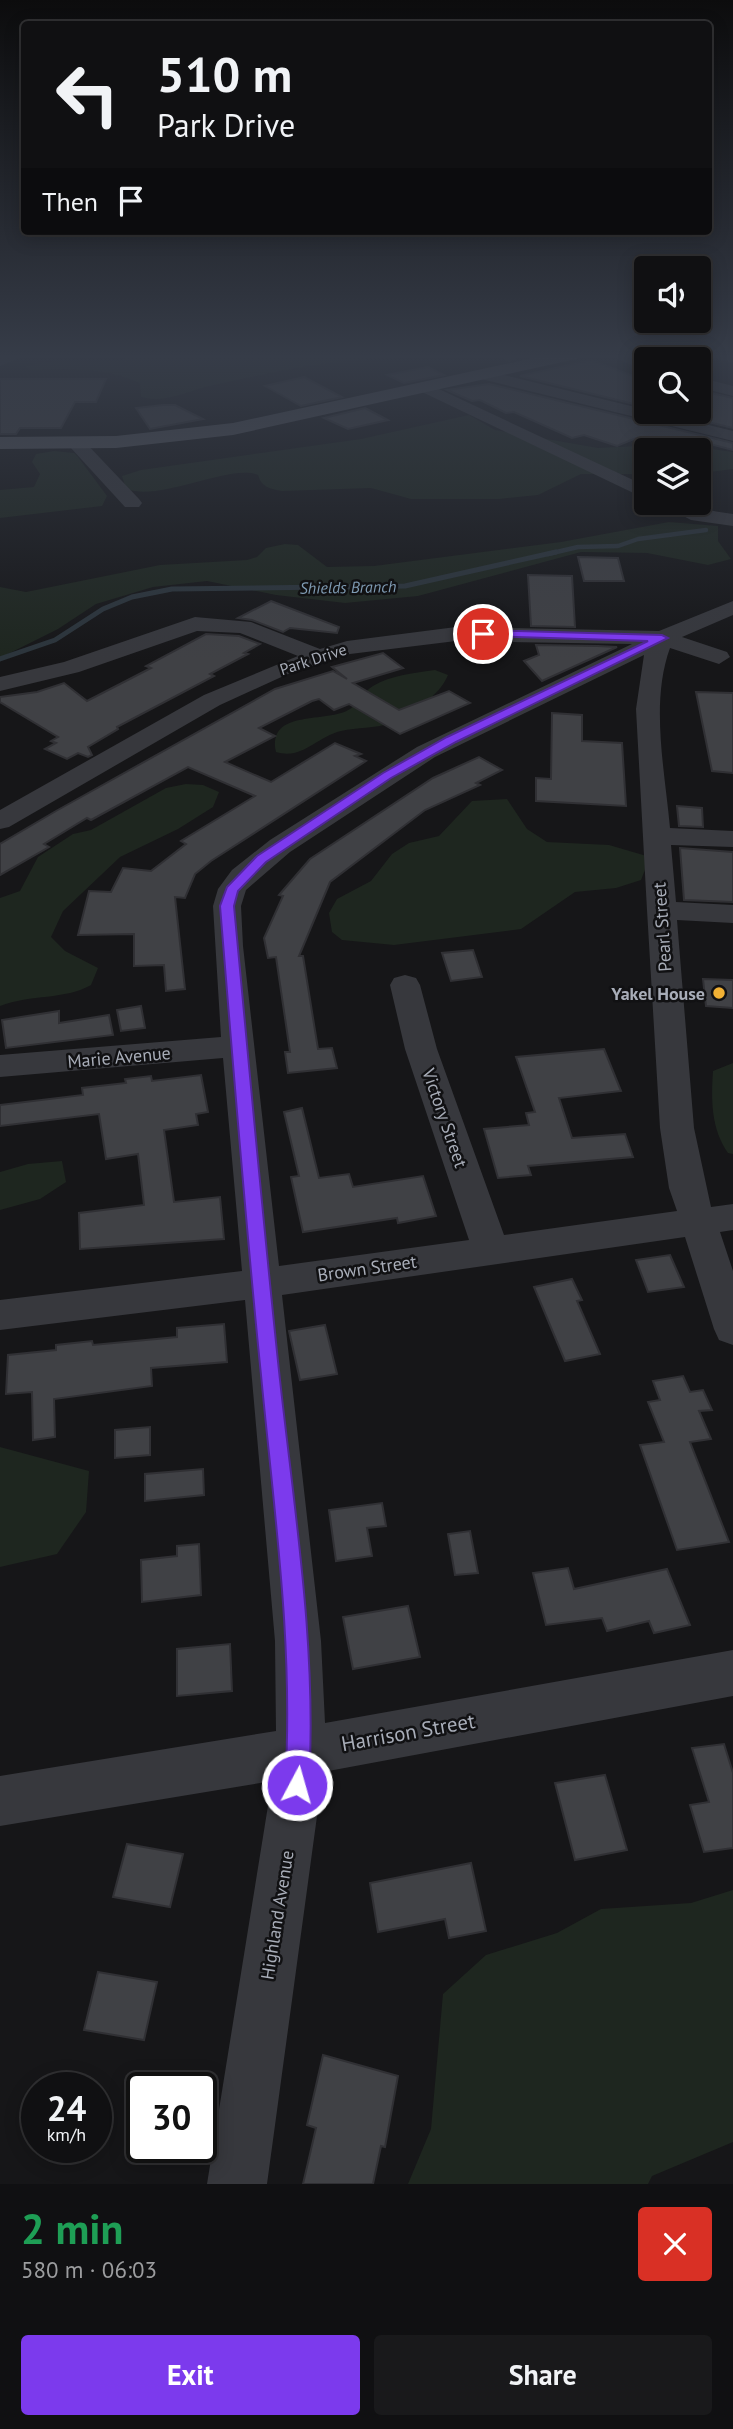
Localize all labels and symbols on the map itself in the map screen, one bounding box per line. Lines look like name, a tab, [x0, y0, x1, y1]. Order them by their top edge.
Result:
water label: Shields Branch	[300, 576, 396, 598]
pin	[453, 604, 513, 664]
street label: Park Drive	[277, 639, 349, 679]
street label: Pearl Street	[647, 881, 677, 973]
place label: Yakel House	[610, 982, 705, 1005]
marker: Yakel House	[711, 985, 727, 1001]
street label: Marie Avenue	[66, 1041, 172, 1073]
street label: Victory Street	[417, 1064, 473, 1171]
street label: Brown Street	[316, 1250, 418, 1286]
street label: Harrison Street	[339, 1707, 477, 1757]
position arrow	[260, 1748, 334, 1822]
street label: Highland Avenue	[255, 1849, 299, 1981]
speed limit sign: 30	[126, 2072, 217, 2163]

